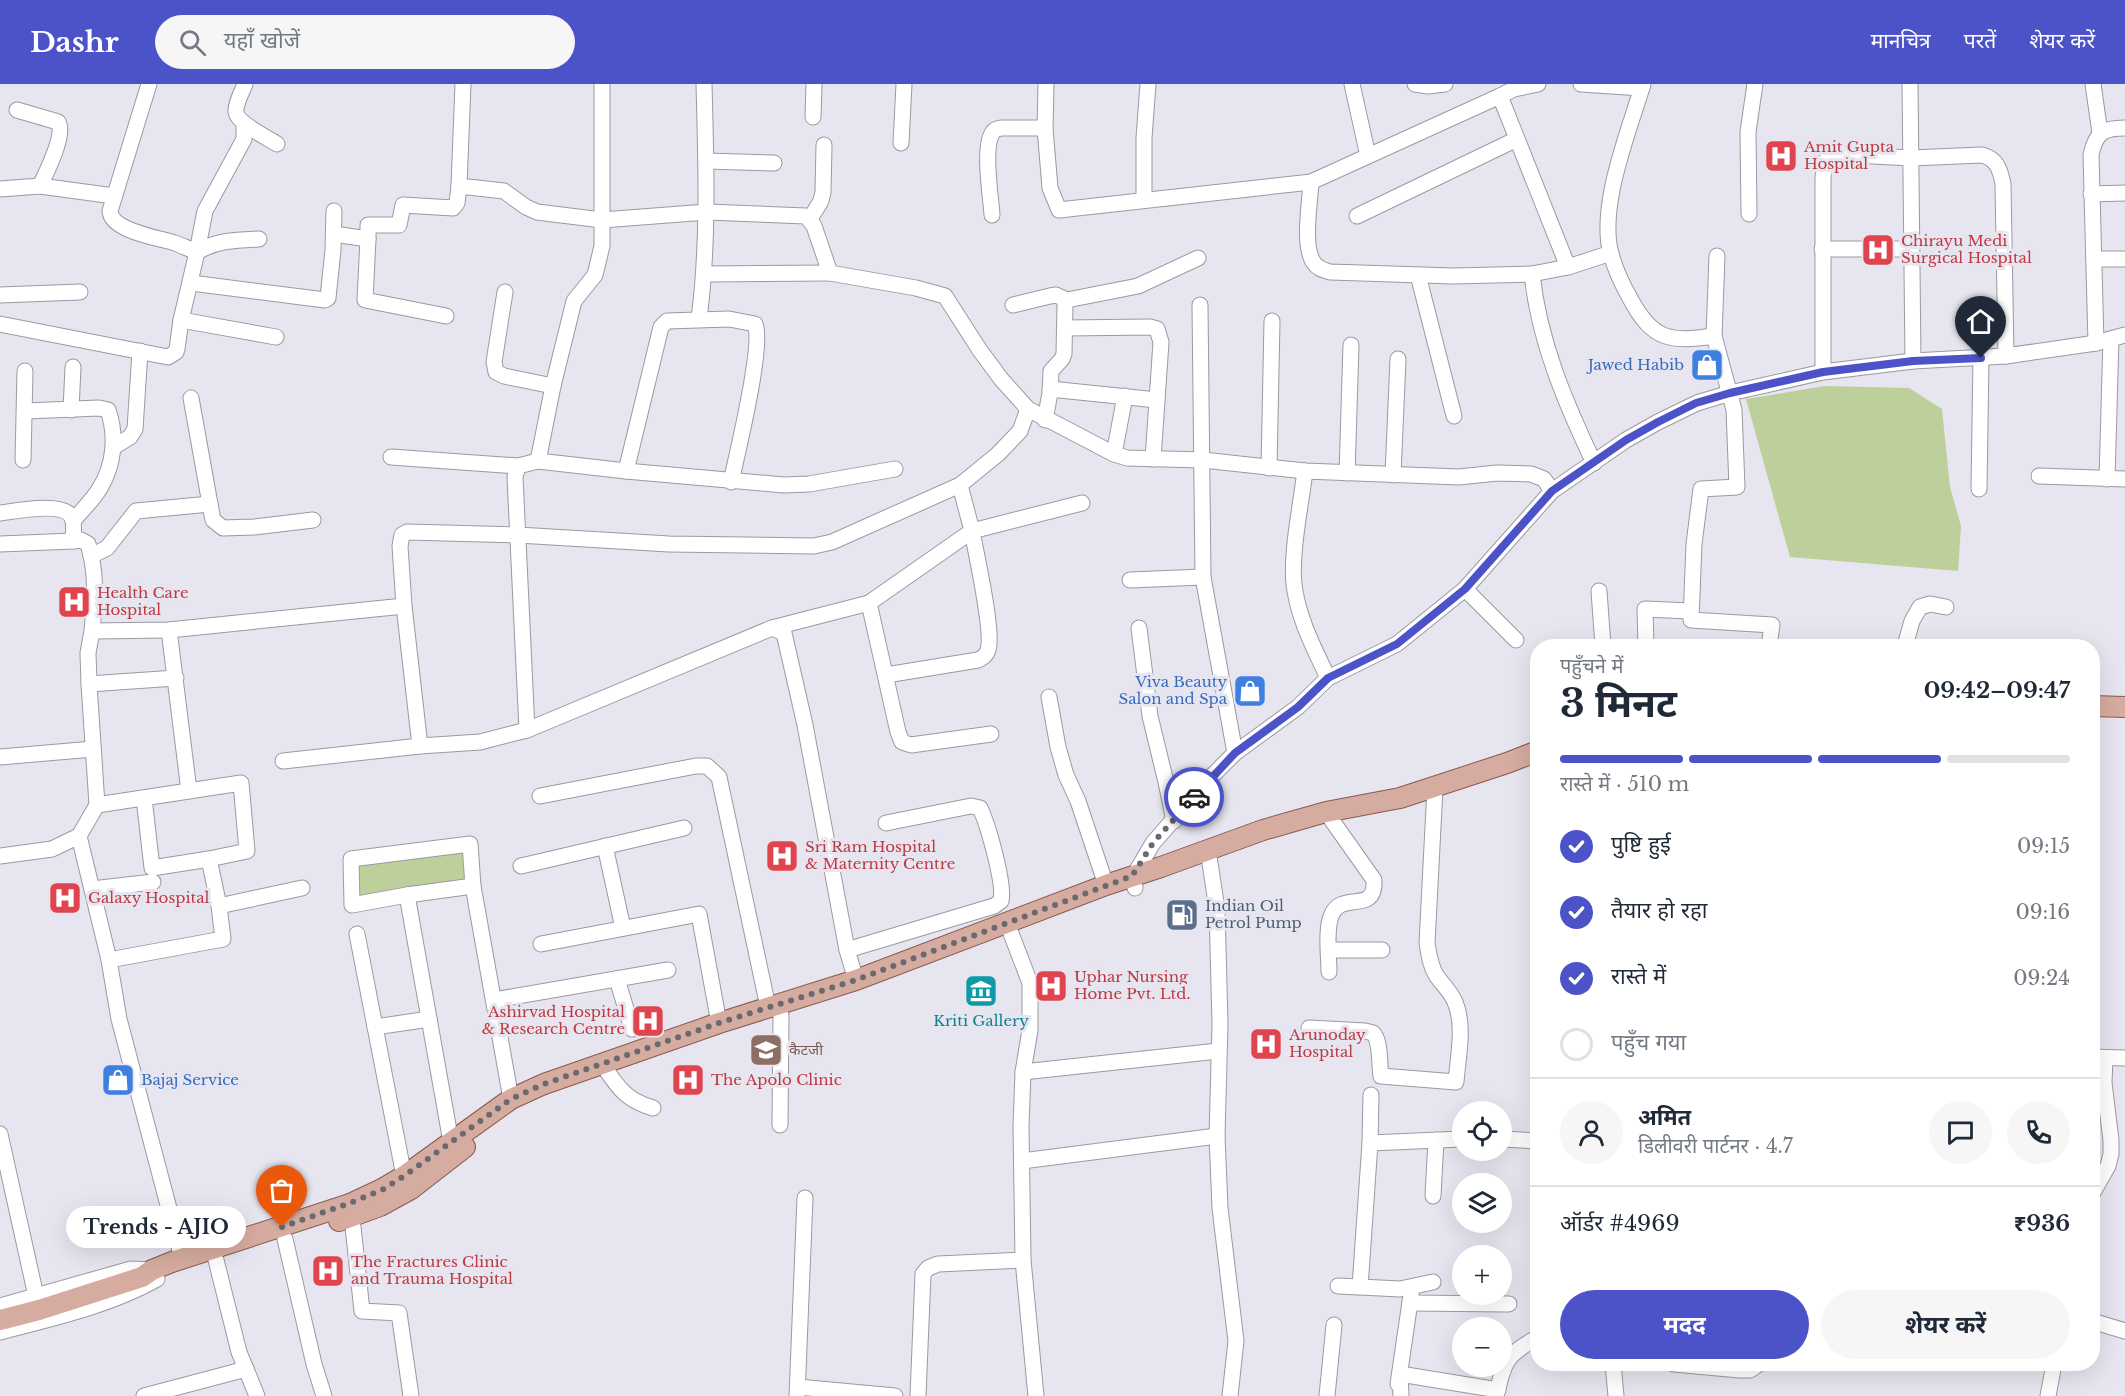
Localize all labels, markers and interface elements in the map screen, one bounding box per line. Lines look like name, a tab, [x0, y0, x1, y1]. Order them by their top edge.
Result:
search box	[155, 15, 575, 69]
text: Dashr	[30, 25, 119, 60]
icon: search	[176, 26, 209, 59]
text: यहाँ खोजें	[224, 27, 300, 54]
text: मानचित्र	[1871, 28, 1931, 54]
text: परतें	[1964, 28, 1996, 54]
text: शेयर करें	[2029, 28, 2095, 54]
place label: Amit Gupta Hospital	[1803, 137, 1895, 173]
hospital icon: Amit Gupta Hospital	[1763, 138, 1799, 174]
place label: Chirayu Medi Surgical Hospital	[1901, 231, 2032, 267]
hospital icon: Chirayu Medi Surgical Hospital	[1860, 232, 1896, 268]
pin	[1955, 296, 2006, 358]
icon: home	[1964, 305, 1997, 338]
shop icon: Jawed Habib	[1689, 347, 1725, 383]
place label: Jawed Habib	[1586, 355, 1684, 374]
place label: Health Care Hospital	[97, 583, 189, 619]
hospital icon: Health Care Hospital	[56, 584, 92, 620]
text: पहुँचने में	[1560, 654, 1623, 678]
place label: Viva Beauty Salon and Spa	[1119, 672, 1228, 708]
shop icon: Viva Beauty Salon and Spa	[1232, 673, 1268, 709]
text: 09:42–09:47	[1924, 677, 2070, 704]
text: 3 मिनट	[1560, 679, 1677, 728]
courier	[1164, 767, 1224, 827]
text: रास्ते में · 510 m	[1560, 772, 1689, 796]
icon: car	[1178, 781, 1211, 814]
icon: check	[1560, 830, 1593, 863]
text: पुष्टि हुई	[1611, 831, 1671, 858]
text: 09:15	[2017, 834, 2070, 858]
place label: Sri Ram Hospital & Maternity Centre	[805, 837, 955, 873]
hospital icon: Sri Ram Hospital & Maternity Centre	[764, 838, 800, 874]
hospital icon: Galaxy Hospital	[47, 880, 83, 916]
place label: Galaxy Hospital	[88, 888, 209, 907]
place label: Indian Oil Petrol Pump	[1205, 896, 1302, 932]
icon: check	[1560, 896, 1593, 929]
fuel station icon: Indian Oil Petrol Pump	[1164, 897, 1200, 933]
text: तैयार हो रहा	[1611, 897, 1707, 924]
text: 09:16	[2015, 900, 2070, 924]
icon: check	[1560, 962, 1593, 995]
text: रास्ते में	[1611, 963, 1666, 990]
text: 09:24	[2013, 966, 2070, 990]
place label: Uphar Nursing Home Pvt. Ltd.	[1074, 967, 1190, 1003]
hospital icon: Uphar Nursing Home Pvt. Ltd.	[1033, 968, 1069, 1004]
museum icon: Kriti Gallery	[963, 973, 999, 1009]
place label: Ashirvad Hospital & Research Centre	[482, 1002, 625, 1038]
hospital icon: Ashirvad Hospital & Research Centre	[630, 1003, 666, 1039]
place label: Kriti Gallery	[933, 1011, 1029, 1030]
place label: Arunoday Hospital	[1288, 1025, 1366, 1061]
hospital icon: Arunoday Hospital	[1248, 1026, 1284, 1062]
text: पहुँच गया	[1611, 1029, 1686, 1056]
school or university icon: कैटजी	[748, 1032, 784, 1068]
place label: कैटजी	[789, 1040, 824, 1059]
shop icon: Bajaj Service	[100, 1062, 136, 1098]
hospital icon: The Apolo Clinic	[670, 1062, 706, 1098]
place label: Bajaj Service	[141, 1070, 239, 1089]
place label: The Apolo Clinic	[711, 1070, 842, 1089]
map controls	[1452, 1101, 1512, 1377]
button: locate	[1452, 1101, 1512, 1161]
button: person	[1560, 1101, 1623, 1164]
button: chat	[1929, 1101, 1992, 1164]
button: phone	[2007, 1101, 2070, 1164]
text: अमित	[1638, 1104, 1691, 1131]
text: डिलीवरी पार्टनर · 4.7	[1638, 1134, 1793, 1158]
pin	[256, 1165, 307, 1227]
button: layers	[1452, 1173, 1512, 1233]
icon: bag	[265, 1174, 298, 1207]
callout: Trends - AJIO	[66, 1206, 246, 1248]
text: ऑर्डर #4969	[1560, 1210, 1680, 1237]
text: ₹936	[2014, 1210, 2070, 1237]
text: Trends - AJIO	[83, 1215, 229, 1239]
button: +	[1452, 1245, 1512, 1305]
place label: The Fractures Clinic and Trauma Hospital	[351, 1252, 513, 1288]
hospital icon: The Fractures Clinic and Trauma Hospital	[310, 1253, 346, 1289]
button: मदद	[1560, 1290, 1809, 1359]
button: शेयर करें	[1821, 1290, 2070, 1359]
button: −	[1452, 1317, 1512, 1377]

